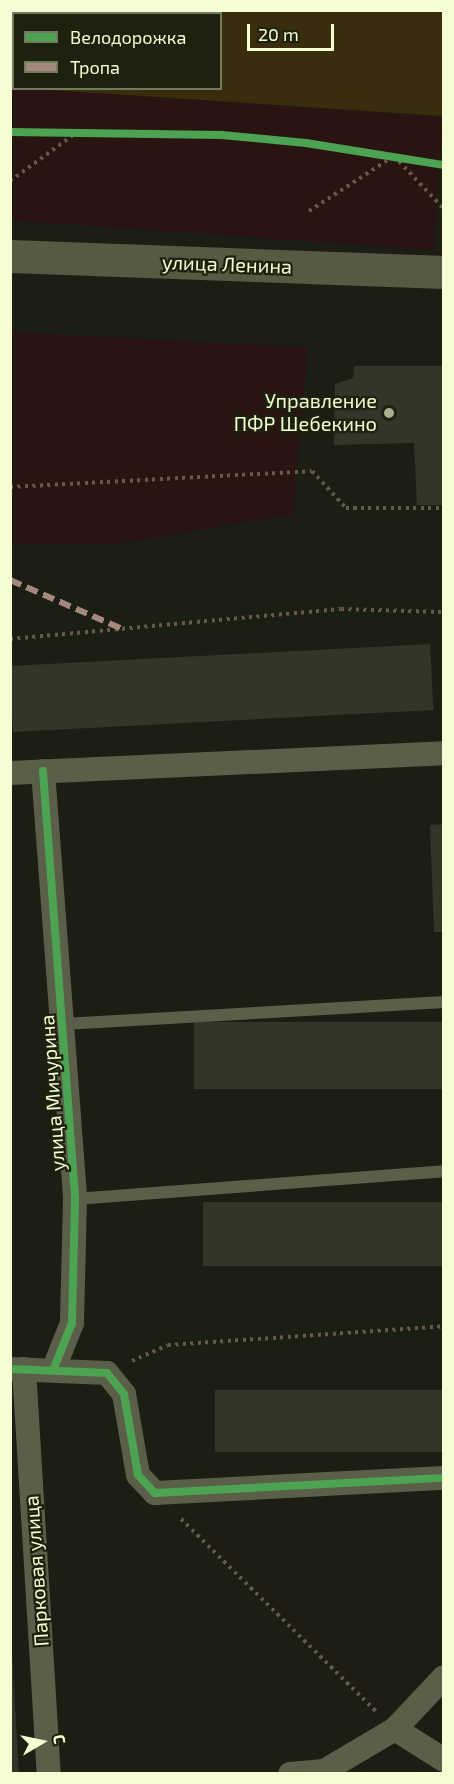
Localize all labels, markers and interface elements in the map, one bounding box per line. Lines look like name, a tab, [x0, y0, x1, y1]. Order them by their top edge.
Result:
legend	[12, 12, 222, 90]
scale bar	[250, 12, 337, 50]
text: 20 m	[258, 23, 299, 45]
text: Велодорожка	[70, 26, 186, 48]
text: Тропа	[70, 56, 120, 78]
street label: улица Ленина	[162, 250, 292, 278]
place label: Управление ПФР Шебекино	[234, 389, 377, 436]
marker: Управление ПФР Шебекино	[382, 406, 396, 420]
street label: улица Мичурина	[35, 1014, 69, 1172]
street label: Парковая улица	[19, 1495, 53, 1647]
north arrow	[12, 1712, 72, 1772]
text: С	[50, 1733, 70, 1745]

